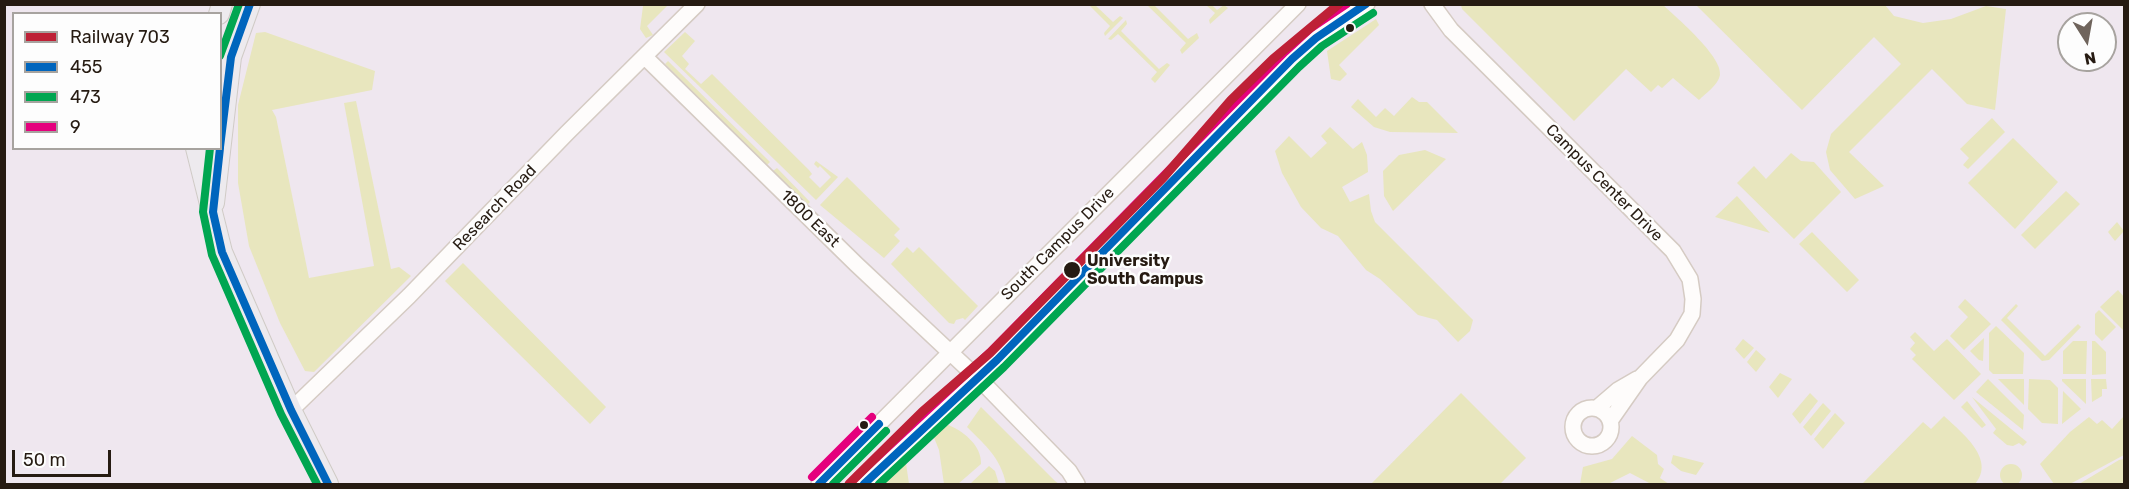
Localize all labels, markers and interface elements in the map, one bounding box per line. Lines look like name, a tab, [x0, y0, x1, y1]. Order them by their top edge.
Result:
legend	[12, 12, 222, 150]
north arrow	[2057, 12, 2117, 72]
unlabelled marker	[1344, 22, 1356, 34]
text: Railway 703	[70, 26, 170, 48]
text: N	[2083, 48, 2098, 69]
text: 455	[70, 56, 103, 78]
text: 473	[70, 86, 101, 108]
text: 9	[70, 116, 81, 138]
street label: Campus Center Drive	[1541, 120, 1667, 246]
street label: Research Road	[449, 161, 541, 255]
street label: South Campus Drive	[997, 183, 1119, 305]
street label: 1800 East	[777, 186, 843, 252]
place label: University South Campus	[1087, 251, 1203, 289]
marker: University South Campus	[1062, 260, 1082, 280]
unlabelled marker	[858, 419, 870, 431]
scale bar	[15, 438, 114, 476]
text: 50 m	[23, 449, 66, 471]

